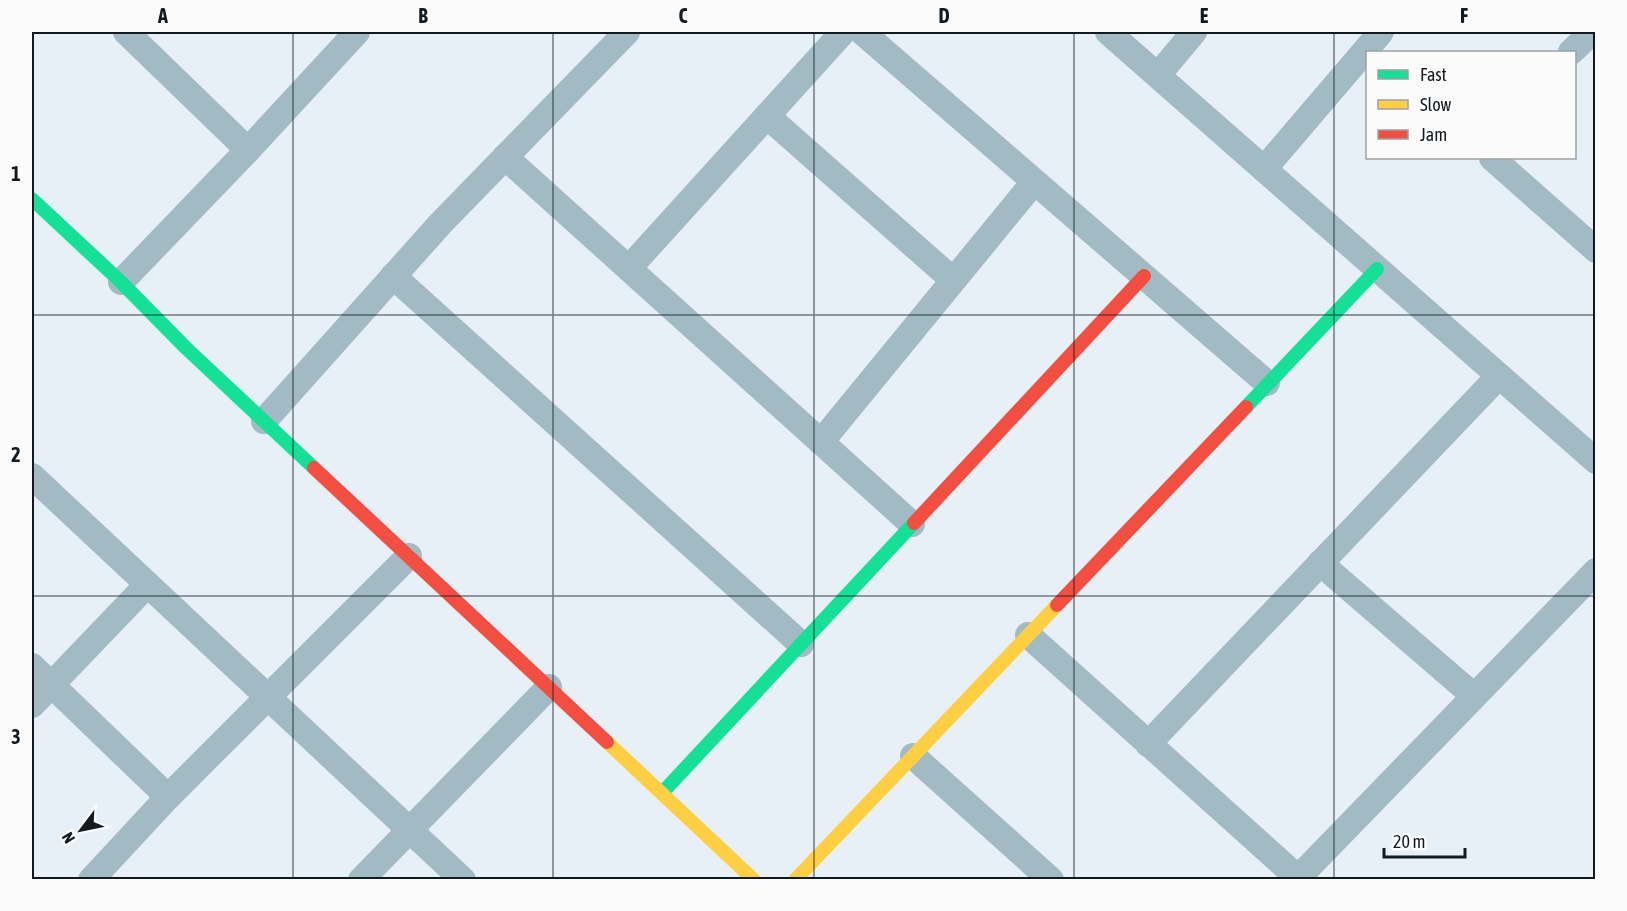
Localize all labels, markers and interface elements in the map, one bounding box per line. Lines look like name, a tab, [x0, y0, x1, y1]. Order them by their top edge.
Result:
text: A	[157, 4, 168, 27]
text: B	[418, 4, 428, 27]
text: C	[679, 4, 688, 27]
text: D	[938, 4, 950, 27]
text: E	[1200, 4, 1209, 27]
text: F	[1460, 4, 1468, 27]
legend	[1366, 51, 1576, 159]
text: Fast	[1420, 64, 1447, 85]
text: Slow	[1420, 94, 1451, 115]
text: Jam	[1420, 124, 1447, 145]
text: 1	[11, 162, 21, 185]
text: 2	[11, 443, 21, 466]
text: 3	[11, 725, 21, 748]
north arrow	[51, 800, 111, 860]
scale bar	[1384, 821, 1465, 859]
text: N	[58, 829, 78, 847]
text: 20 m	[1393, 831, 1425, 852]

